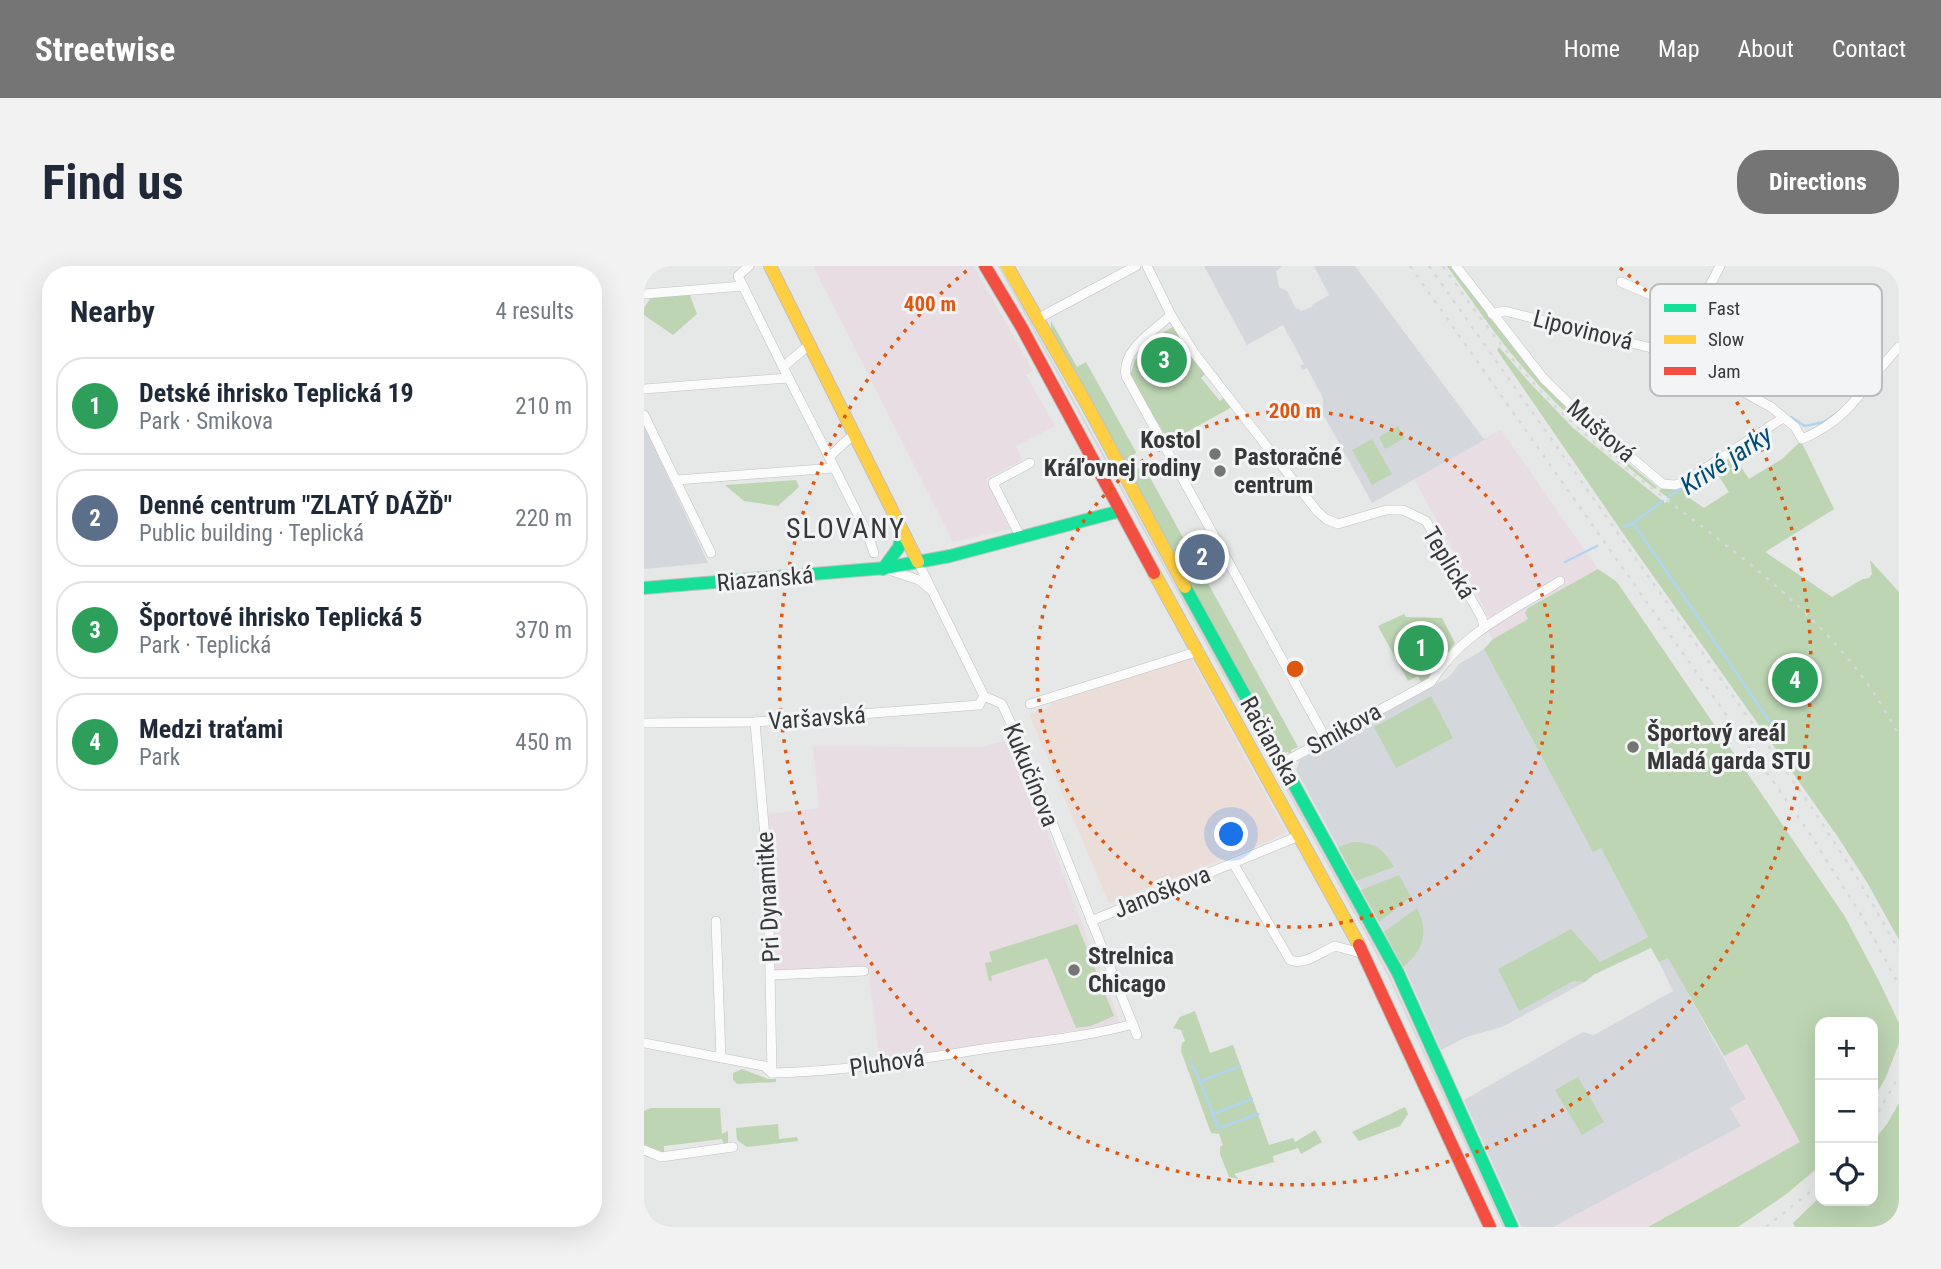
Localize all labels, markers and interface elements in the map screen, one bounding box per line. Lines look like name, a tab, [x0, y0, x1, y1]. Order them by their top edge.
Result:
text: Streetwise	[35, 30, 175, 69]
text: Home	[1564, 35, 1620, 63]
text: Map	[1658, 35, 1700, 63]
text: About	[1738, 35, 1794, 63]
text: Contact	[1832, 35, 1906, 63]
button: Directions	[1737, 150, 1899, 214]
text: Find us	[42, 154, 184, 211]
legend	[1650, 284, 1882, 396]
text: 400 m	[904, 292, 956, 316]
text: Nearby	[70, 294, 155, 329]
text: Fast	[1708, 297, 1740, 320]
text: 4 results	[496, 298, 574, 325]
street label: Lipovinová	[1530, 304, 1636, 356]
text: Slow	[1708, 328, 1744, 351]
pin: 3	[1141, 334, 1187, 386]
text: Jam	[1708, 360, 1741, 383]
text: Detské ihrisko Teplická 19	[139, 378, 414, 408]
text: 1	[89, 393, 101, 420]
text: 210 m	[515, 393, 572, 420]
street label: Muštová	[1561, 394, 1641, 468]
text: 200 m	[1269, 399, 1321, 423]
text: Park · Smikova	[139, 408, 273, 435]
water label: Krivé jarky	[1675, 419, 1779, 501]
place label: Kostol Kráľovnej rodiny	[1044, 426, 1201, 482]
place label: Pastoračné centrum	[1234, 443, 1342, 499]
marker: Kostol Kráľovnej rodiny	[1207, 446, 1223, 462]
marker: Pastoračné centrum	[1212, 463, 1228, 479]
text: Denné centrum "ZLATÝ DÁŽĎ"	[139, 490, 452, 520]
text: 2	[89, 505, 101, 532]
text: 220 m	[515, 505, 572, 532]
district label: SLOVANY	[786, 512, 906, 545]
text: Public building · Teplická	[139, 520, 364, 547]
street label: Teplická	[1417, 522, 1481, 604]
pin: 2	[1179, 531, 1225, 583]
street label: Riazanská	[716, 561, 814, 597]
text: Športové ihrisko Teplická 5	[139, 602, 422, 632]
text: 3	[89, 617, 101, 644]
text: 370 m	[515, 617, 572, 644]
pin: 1	[1398, 622, 1444, 674]
text: Park · Teplická	[139, 632, 271, 659]
pin: 4	[1772, 654, 1818, 706]
centre of rings	[1283, 657, 1307, 681]
street label: Račianska	[1234, 692, 1306, 790]
street label: Smikova	[1302, 697, 1386, 761]
street label: Varšavská	[767, 701, 867, 735]
text: Medzi traťami	[139, 714, 283, 744]
street label: Kukučínova	[998, 719, 1064, 831]
place label: Športový areál Mladá garda STU	[1647, 719, 1811, 775]
text: 4	[89, 729, 101, 756]
text: 450 m	[515, 729, 572, 756]
marker: Športový areál Mladá garda STU	[1625, 739, 1641, 755]
text: Park	[139, 744, 180, 771]
your location	[1214, 817, 1248, 851]
street label: Pri Dynamitke	[751, 831, 785, 963]
street label: Janoškova	[1109, 860, 1215, 924]
place label: Strelnica Chicago	[1088, 942, 1174, 998]
marker: Strelnica Chicago	[1066, 962, 1082, 978]
map controls	[1815, 1017, 1878, 1206]
button: +	[1815, 1017, 1878, 1080]
street label: Pluhová	[848, 1044, 926, 1082]
button: −	[1815, 1080, 1878, 1143]
button: locate	[1815, 1143, 1878, 1206]

